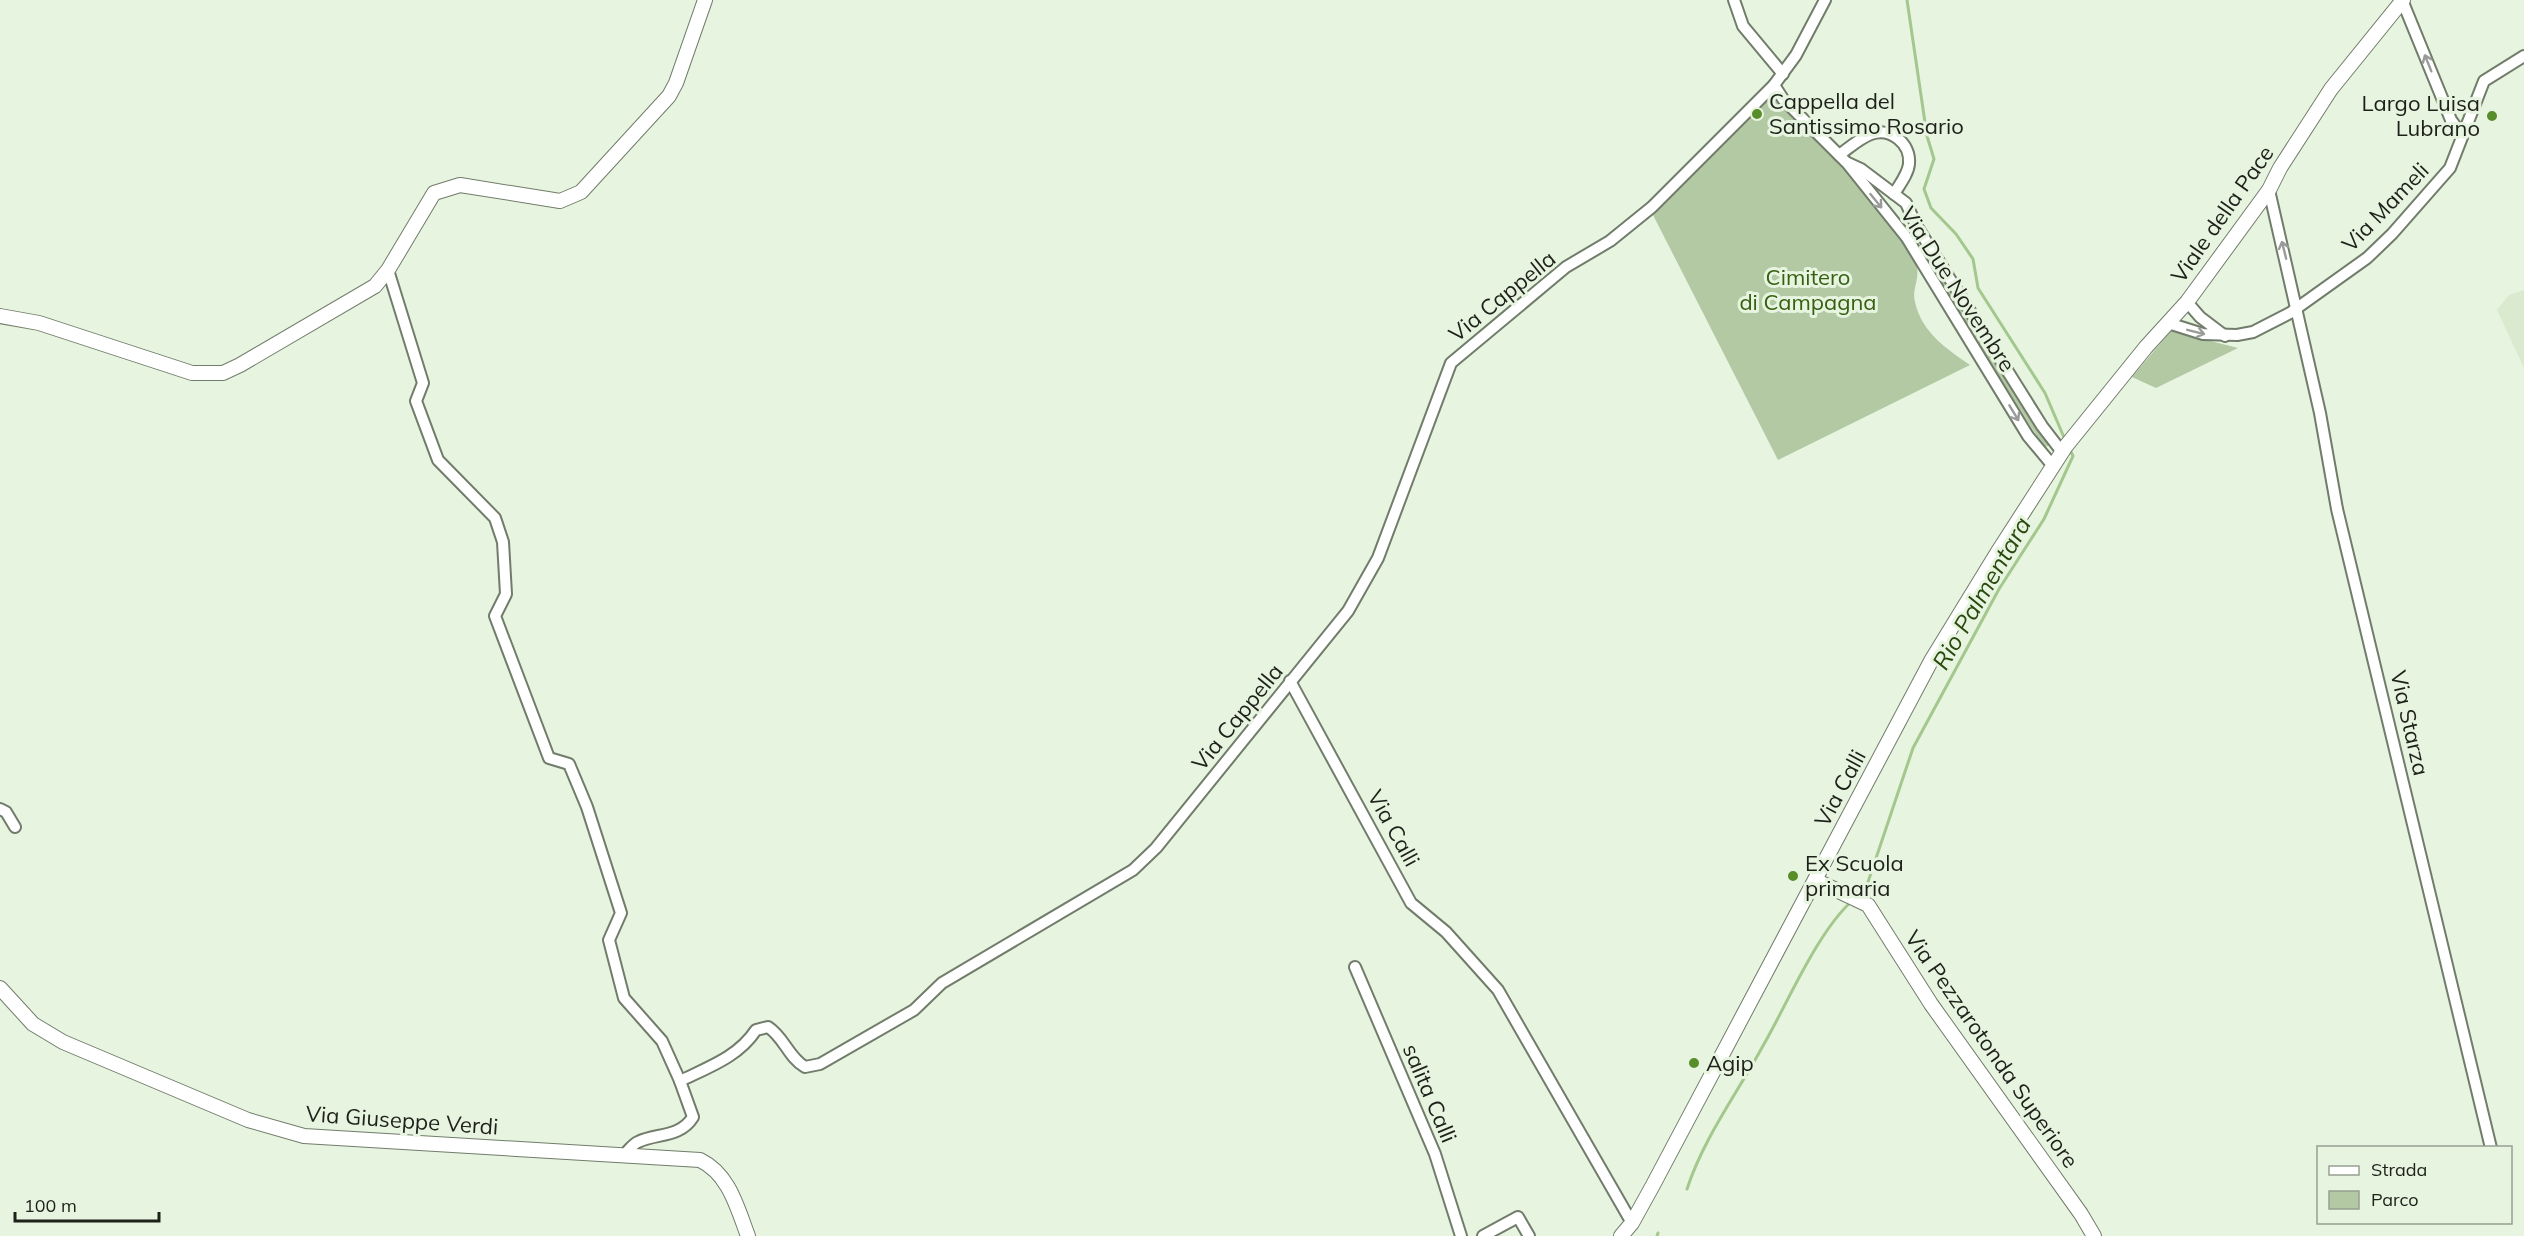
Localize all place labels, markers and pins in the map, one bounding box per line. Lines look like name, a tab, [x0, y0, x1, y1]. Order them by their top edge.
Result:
place label: Cappella del Santissimo Rosario	[1769, 87, 1964, 140]
place label: Largo Luisa Lubrano	[2362, 89, 2480, 142]
marker: Cappella del Santissimo Rosario	[1750, 107, 1764, 121]
marker: Largo Luisa Lubrano	[2485, 109, 2499, 123]
place label: Ex Scuola primaria	[1805, 849, 1904, 902]
marker: Ex Scuola primaria	[1786, 869, 1800, 883]
place label: Agip	[1706, 1049, 1754, 1077]
marker: Agip	[1687, 1056, 1701, 1070]

